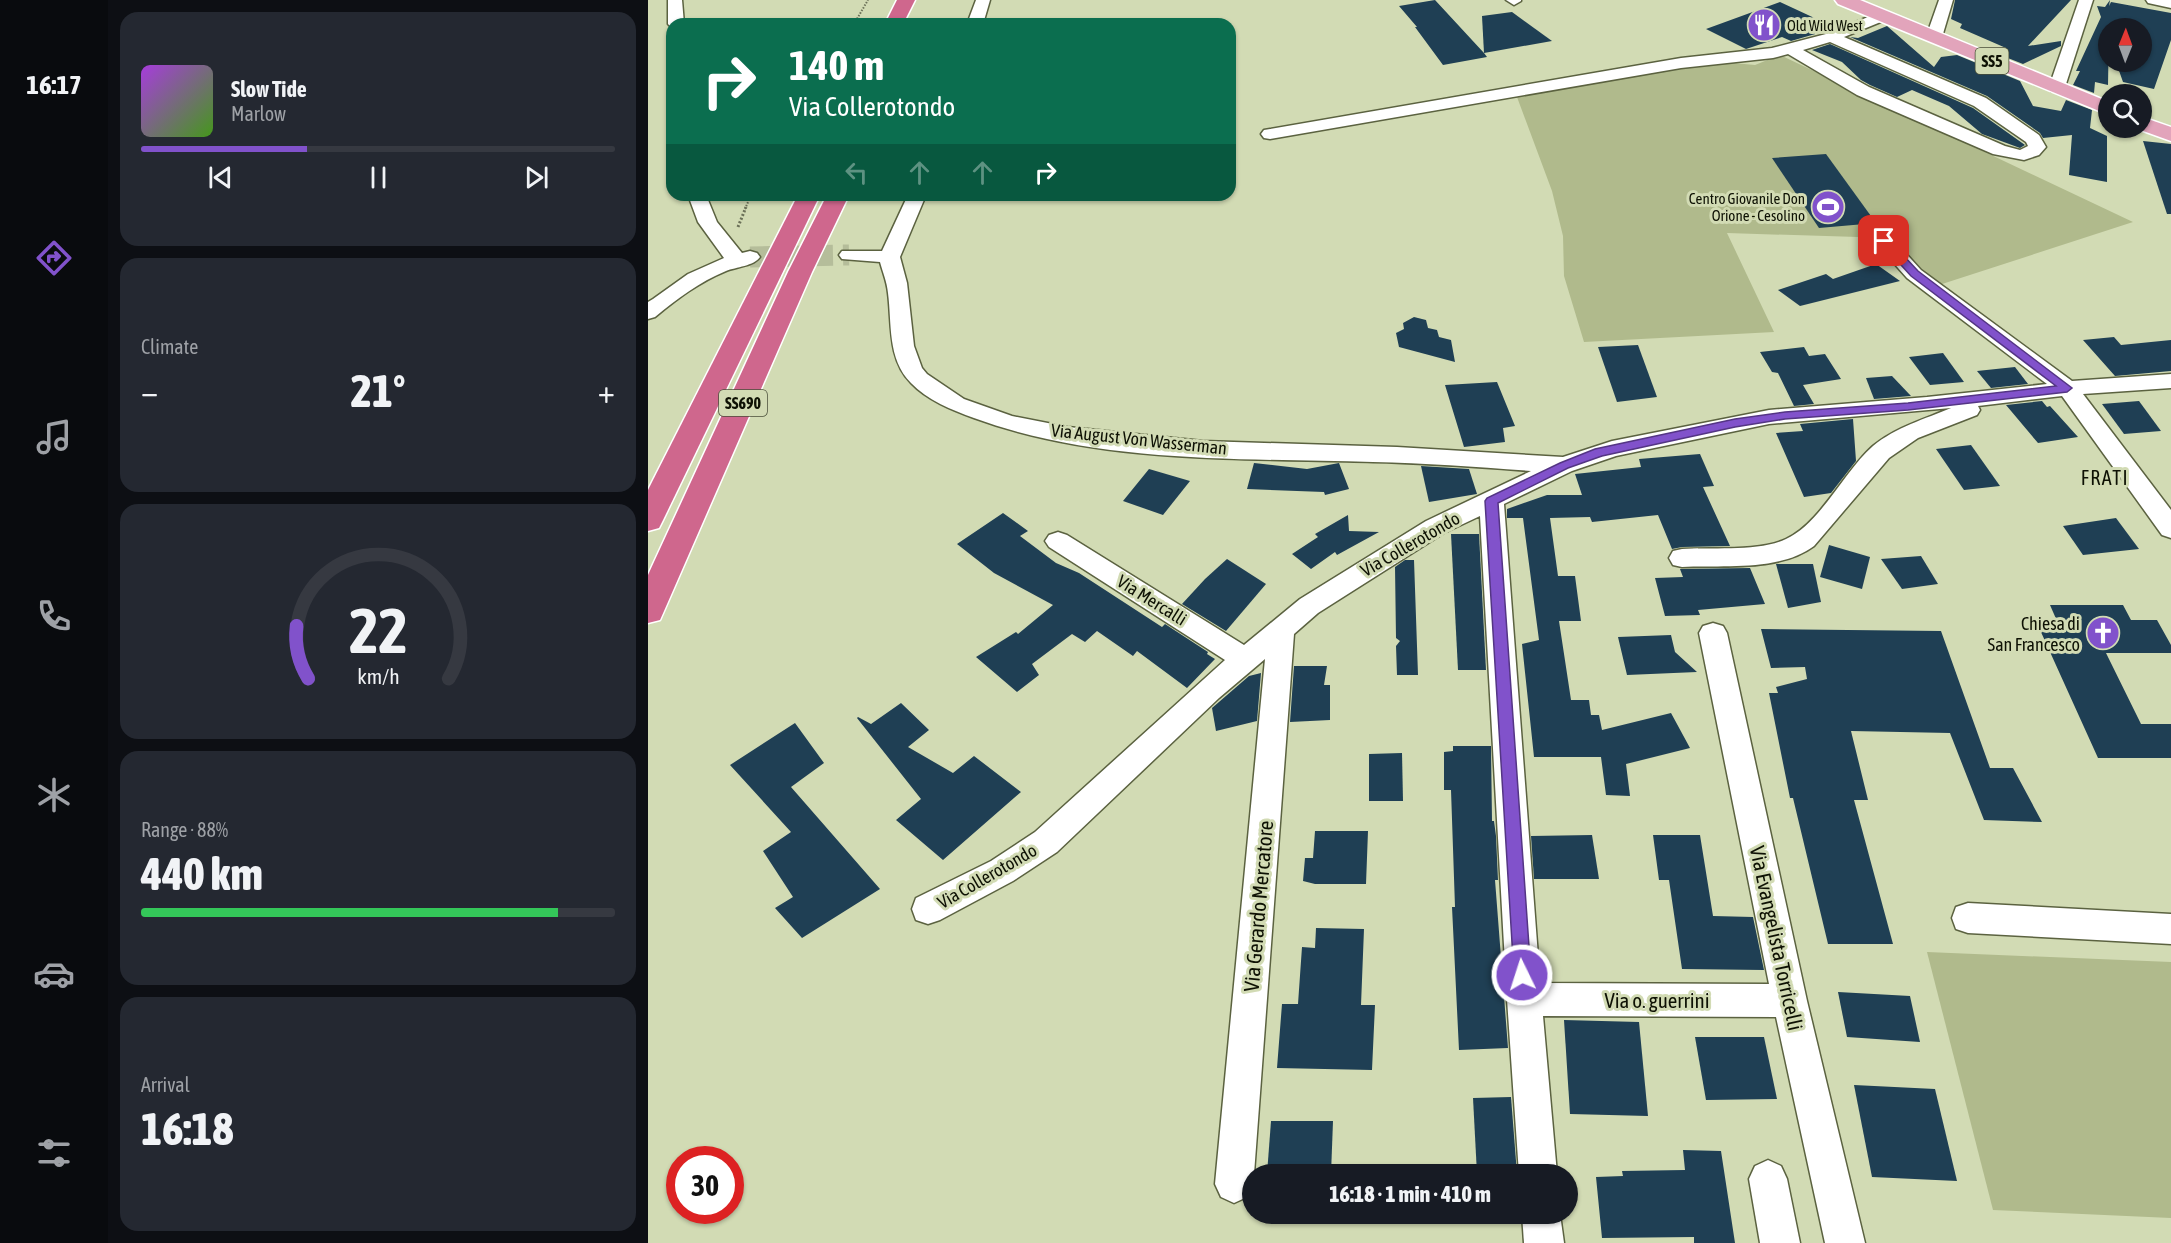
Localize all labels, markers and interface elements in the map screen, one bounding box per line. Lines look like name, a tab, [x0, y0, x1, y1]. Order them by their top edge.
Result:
restaurant icon: Old Wild West	[1746, 7, 1782, 43]
place label: Old Wild West	[1787, 17, 1863, 34]
north arrow	[2098, 18, 2152, 72]
map controls	[2098, 18, 2152, 138]
text: 140 m	[789, 41, 884, 89]
icon: right	[690, 42, 768, 120]
road number: SS5	[1976, 48, 2008, 74]
text: 16:17	[26, 69, 82, 100]
text: Slow Tide	[231, 76, 307, 102]
button: search	[2098, 84, 2152, 138]
text: Via Collerotondo	[789, 91, 955, 122]
text: Marlow	[231, 102, 286, 125]
icon: left	[840, 156, 873, 189]
icon: ahead	[903, 156, 936, 189]
icon: ahead	[966, 156, 999, 189]
icon: right	[1029, 156, 1062, 189]
icon: previous	[204, 161, 237, 194]
icon: pause	[362, 161, 395, 194]
icon: next	[520, 161, 553, 194]
sports icon: Centro Giovanile Don Orione - Cesolino	[1810, 189, 1846, 225]
place label: Centro Giovanile Don Orione - Cesolino	[1689, 190, 1805, 224]
pin	[1858, 215, 1909, 266]
icon: arrive	[1867, 224, 1900, 257]
icon: directions	[33, 237, 75, 279]
text: Climate	[141, 335, 198, 358]
text: 21°	[351, 365, 405, 417]
text: −	[141, 372, 158, 410]
text: +	[598, 372, 615, 410]
road number: SS690	[719, 390, 767, 416]
icon: music	[33, 416, 75, 458]
street label: Via August Von Wasserman	[1050, 419, 1228, 459]
district label: FRATI	[2081, 466, 2129, 489]
street label: Via Collerotondo	[1357, 507, 1463, 581]
street label: Via Mercalli	[1113, 570, 1191, 630]
icon: phone	[33, 595, 75, 637]
text: 22	[349, 595, 407, 666]
place label: Chiesa di San Francesco	[1988, 613, 2080, 655]
church icon: Chiesa di San Francesco	[2085, 615, 2121, 651]
text: km/h	[357, 664, 399, 689]
icon: climate	[33, 774, 75, 816]
text: Range · 88%	[141, 818, 228, 841]
street label: Via Gerardo Mercatore	[1239, 819, 1277, 993]
street label: Via Collerotondo	[934, 839, 1040, 913]
street label: Via Evangelista Torricelli	[1746, 844, 1808, 1032]
text: 440 km	[141, 848, 263, 900]
position arrow	[1490, 943, 1554, 1007]
icon: car	[33, 953, 75, 995]
street label: Via o. guerrini	[1604, 988, 1710, 1012]
text: Arrival	[141, 1073, 190, 1096]
text: 16:18	[141, 1103, 234, 1155]
icon: filters	[33, 1132, 75, 1174]
speed limit sign: 30	[666, 1146, 744, 1224]
text: 16:18 · 1 min · 410 m	[1329, 1181, 1491, 1207]

